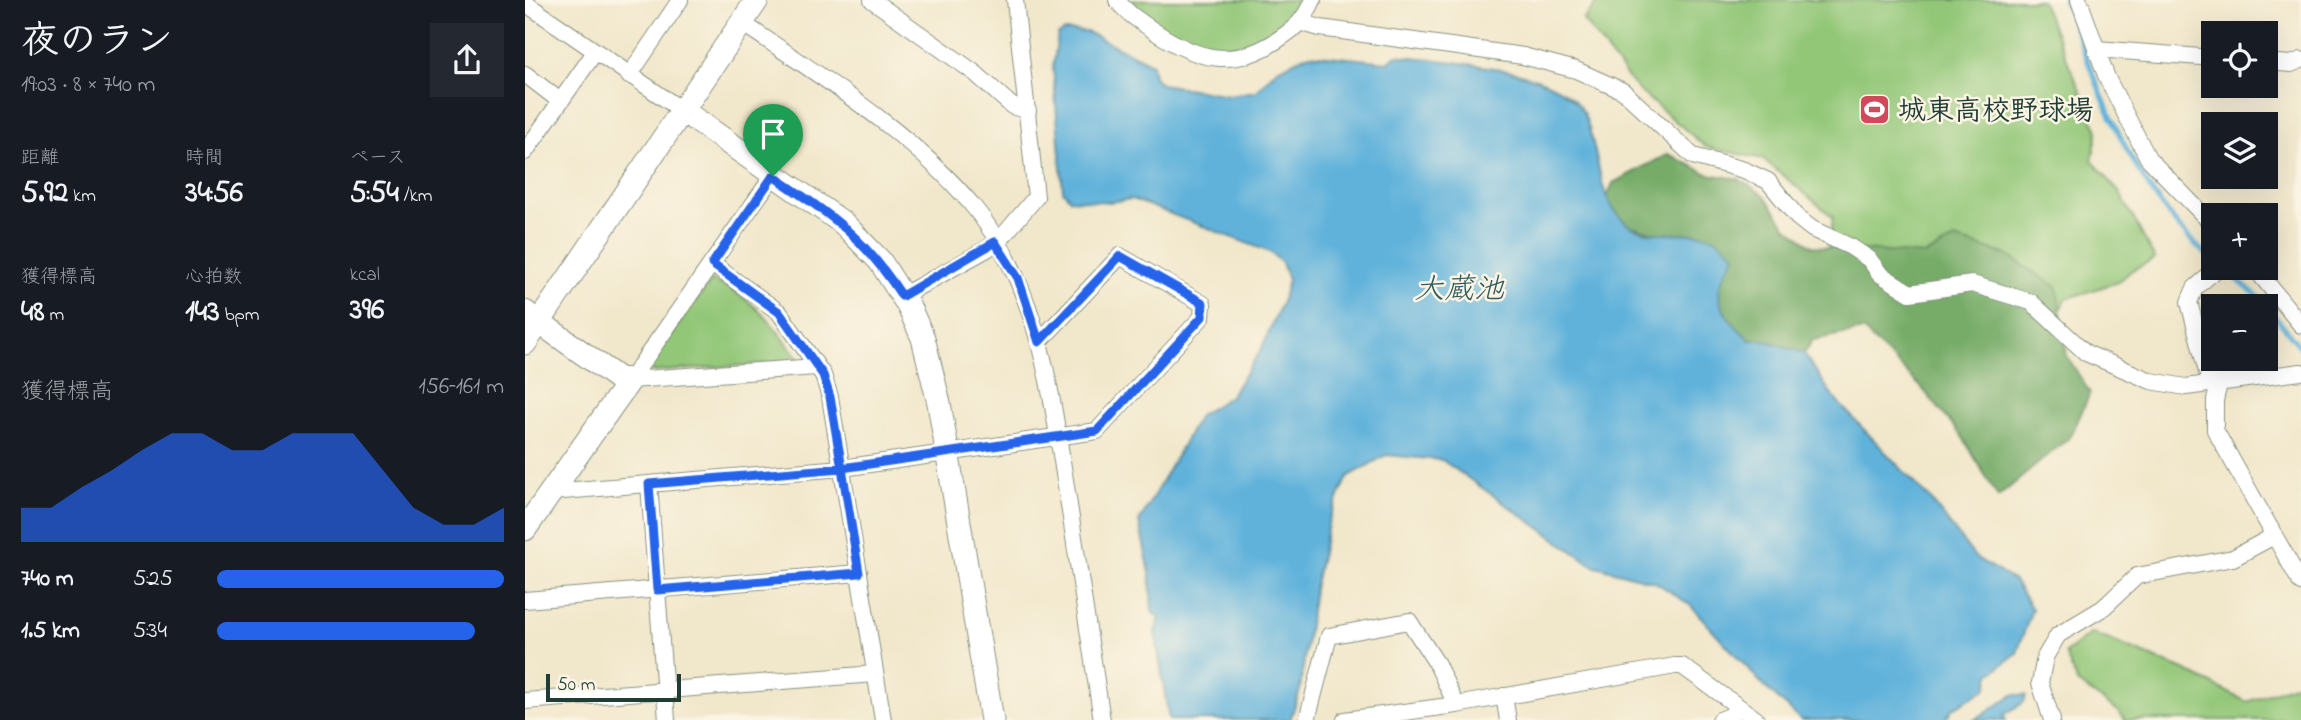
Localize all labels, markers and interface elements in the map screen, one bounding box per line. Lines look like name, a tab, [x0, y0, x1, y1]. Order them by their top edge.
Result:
text: 夜のラン	[21, 15, 173, 71]
map controls	[2201, 21, 2278, 371]
button: locate	[2201, 21, 2278, 98]
button: share	[430, 23, 504, 97]
text: 19:03 · 8 × 740 m	[21, 69, 155, 102]
sports icon: 城東高校野球場	[1858, 92, 1892, 126]
place label: 城東高校野球場	[1898, 92, 2094, 133]
pin	[743, 104, 803, 176]
button: layers	[2201, 112, 2278, 189]
icon: arrive	[754, 115, 792, 153]
text: 距離	[21, 145, 59, 172]
text: 時間	[185, 145, 223, 172]
text: ペース	[350, 145, 406, 172]
text: 5.92	[21, 172, 68, 216]
text: 34:56	[185, 172, 243, 216]
text: 5:54	[350, 172, 399, 216]
text: km	[68, 183, 96, 210]
text: /km	[399, 183, 433, 210]
button: +	[2201, 203, 2278, 280]
text: kcal	[350, 262, 380, 289]
text: 獲得標高	[21, 264, 97, 291]
text: 心拍数	[185, 264, 242, 291]
water label: 大蔵池	[1414, 269, 1505, 313]
text: 396	[350, 289, 384, 333]
text: 48	[21, 291, 45, 335]
text: 143	[185, 291, 220, 335]
button: −	[2201, 294, 2278, 371]
text: m	[45, 302, 64, 329]
text: bpm	[220, 302, 260, 329]
text: 156–161 m	[418, 371, 504, 404]
text: 獲得標高	[21, 376, 113, 409]
text: 740 m	[21, 563, 74, 596]
text: 5:25	[133, 563, 173, 596]
text: 1.5 km	[21, 615, 80, 648]
text: 5:34	[133, 615, 167, 648]
scale bar	[546, 671, 681, 703]
text: 50 m	[557, 672, 596, 699]

